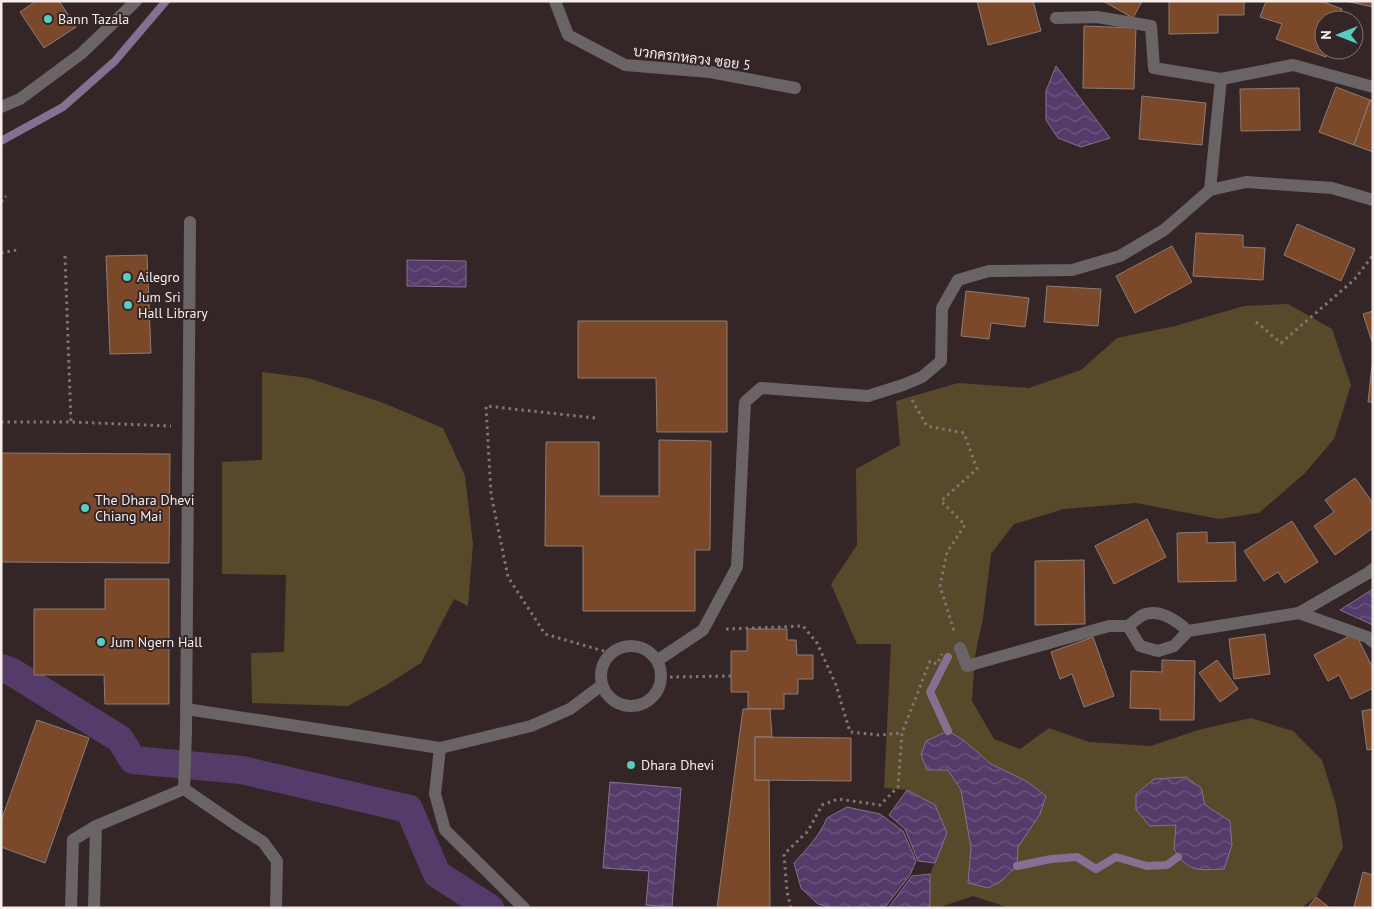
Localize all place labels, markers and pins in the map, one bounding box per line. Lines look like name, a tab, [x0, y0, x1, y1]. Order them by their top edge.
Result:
place label: Bann Tazala	[58, 10, 129, 28]
marker: Bann Tazala	[42, 13, 54, 25]
place label: Ailegro	[137, 268, 180, 286]
marker: Ailegro	[121, 271, 133, 283]
place label: Jum Sri Hall Library	[137, 288, 208, 322]
marker: Jum Sri Hall Library	[122, 299, 134, 311]
place label: The Dhara Dhevi Chiang Mai	[95, 491, 195, 525]
marker: The Dhara Dhevi Chiang Mai	[79, 502, 91, 514]
place label: Jum Ngern Hall	[110, 633, 202, 651]
marker: Jum Ngern Hall	[95, 636, 107, 648]
place label: Dhara Dhevi	[641, 756, 714, 774]
marker: Dhara Dhevi	[625, 759, 637, 771]

